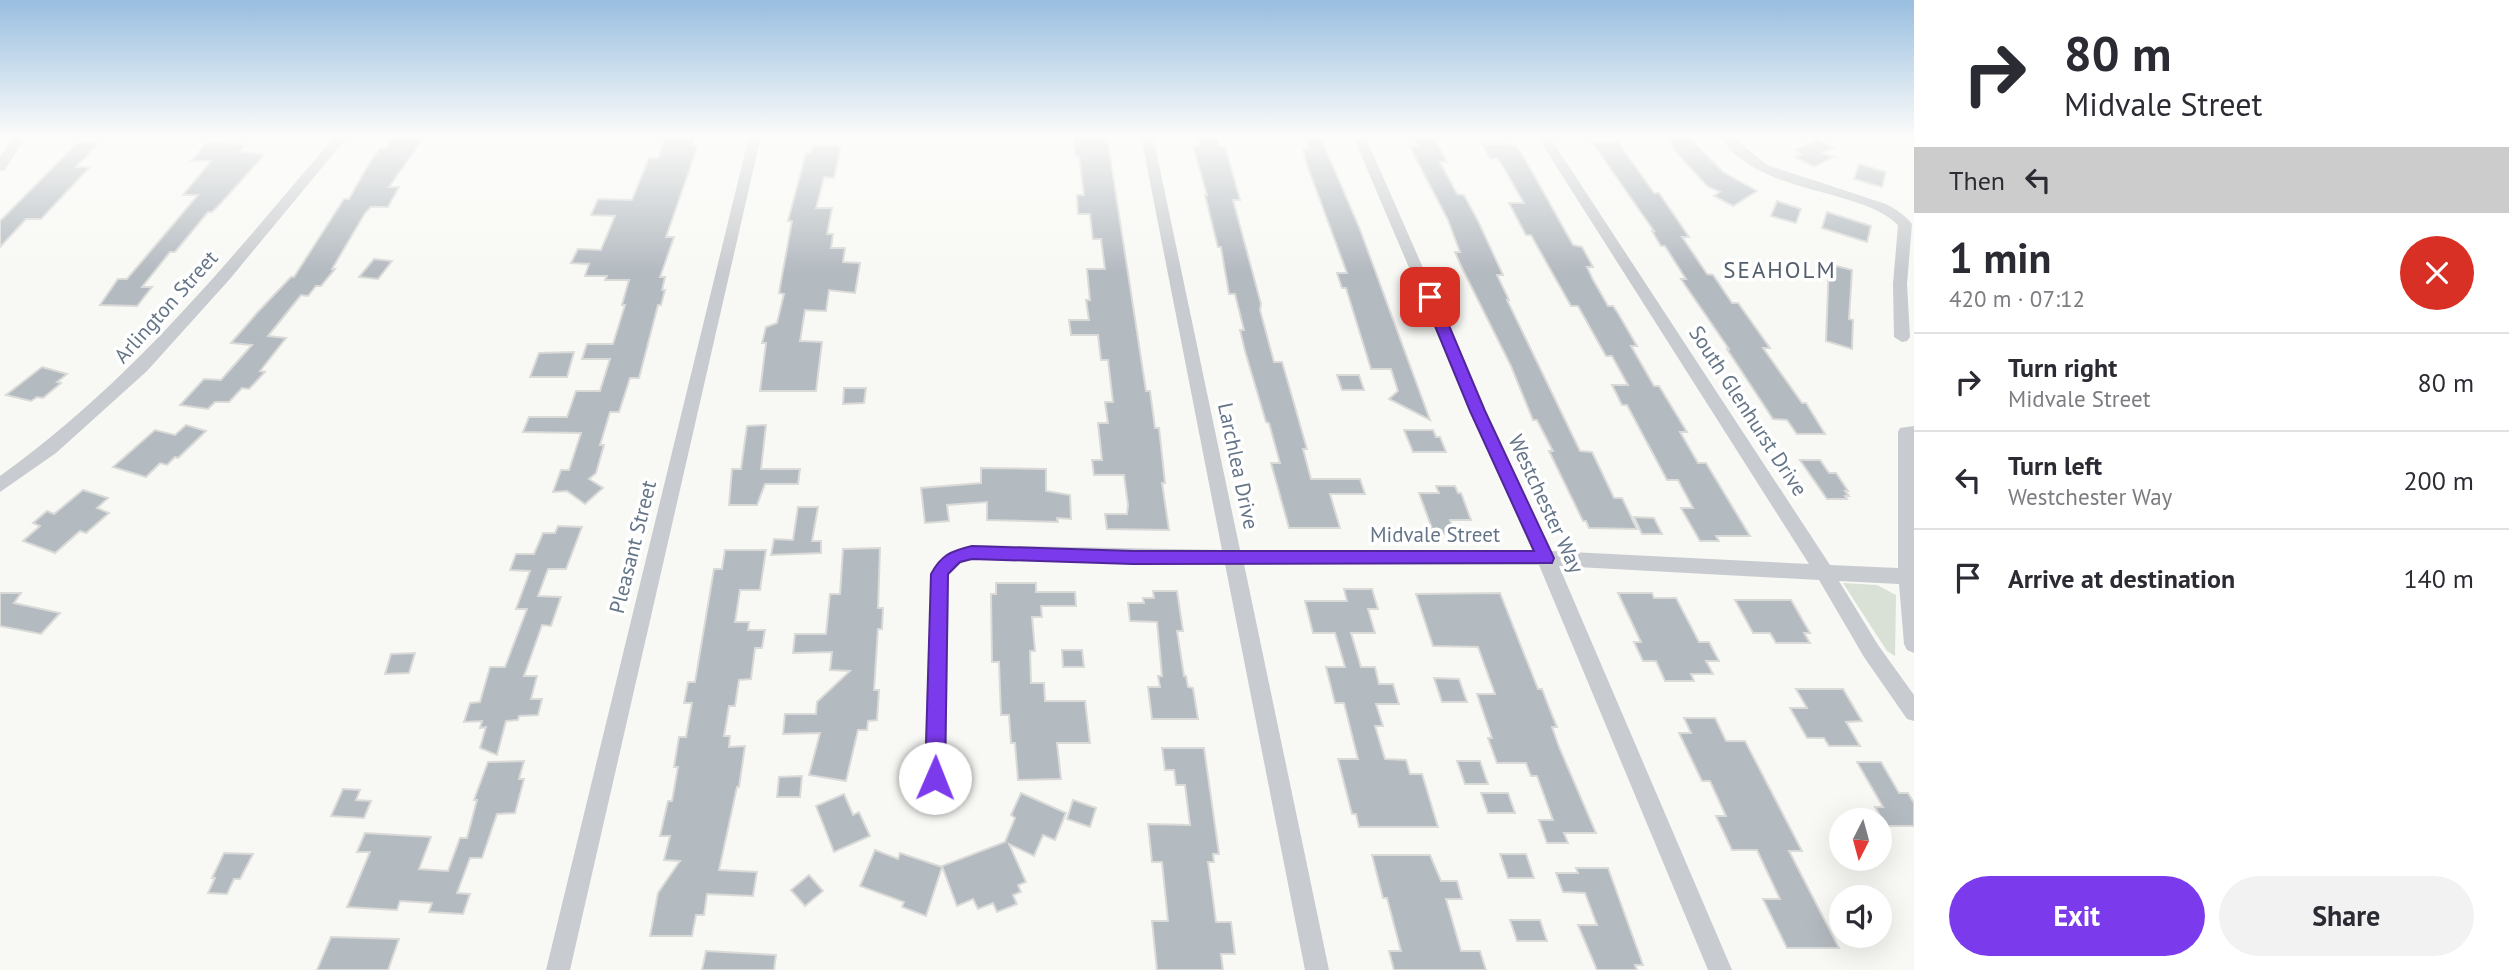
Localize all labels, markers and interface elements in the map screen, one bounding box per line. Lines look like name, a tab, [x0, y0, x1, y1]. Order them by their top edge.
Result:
text: 80 m	[2064, 21, 2171, 85]
icon: right	[1949, 28, 2040, 119]
text: Midvale Street	[2064, 83, 2262, 125]
icon: left	[2019, 161, 2057, 199]
text: Then	[1949, 164, 2005, 197]
text: 1 min	[1949, 230, 2051, 285]
button: close	[2400, 236, 2474, 310]
street label: Arlington Street	[108, 245, 223, 369]
district label: SEAHOLM	[1723, 255, 1837, 284]
pin	[1400, 267, 1460, 327]
icon: arrive	[1411, 278, 1449, 316]
text: 420 m · 07:12	[1949, 284, 2085, 313]
street label: South Glenhurst Drive	[1683, 320, 1814, 501]
text: Turn right	[2008, 351, 2117, 384]
icon: right	[1949, 363, 1987, 401]
text: 80 m	[2418, 366, 2474, 399]
text: Midvale Street	[2008, 384, 2151, 413]
street label: Larchlea Drive	[1212, 400, 1265, 532]
street label: Westchester Way	[1503, 430, 1590, 578]
text: Turn left	[2008, 449, 2102, 482]
icon: left	[1949, 461, 1987, 499]
text: 200 m	[2403, 464, 2474, 497]
street label: Pleasant Street	[603, 478, 662, 616]
text: Westchester Way	[2008, 482, 2172, 511]
street label: Midvale Street	[1370, 521, 1500, 548]
icon: arrive	[1949, 559, 1987, 597]
text: Arrive at destination	[2008, 562, 2235, 595]
text: 140 m	[2403, 562, 2474, 595]
position arrow	[898, 741, 972, 815]
north arrow	[1829, 808, 1892, 872]
map controls	[1829, 808, 1892, 948]
button: Exit	[1949, 876, 2205, 956]
button: Share	[2219, 876, 2474, 956]
button: sound	[1829, 885, 1892, 948]

